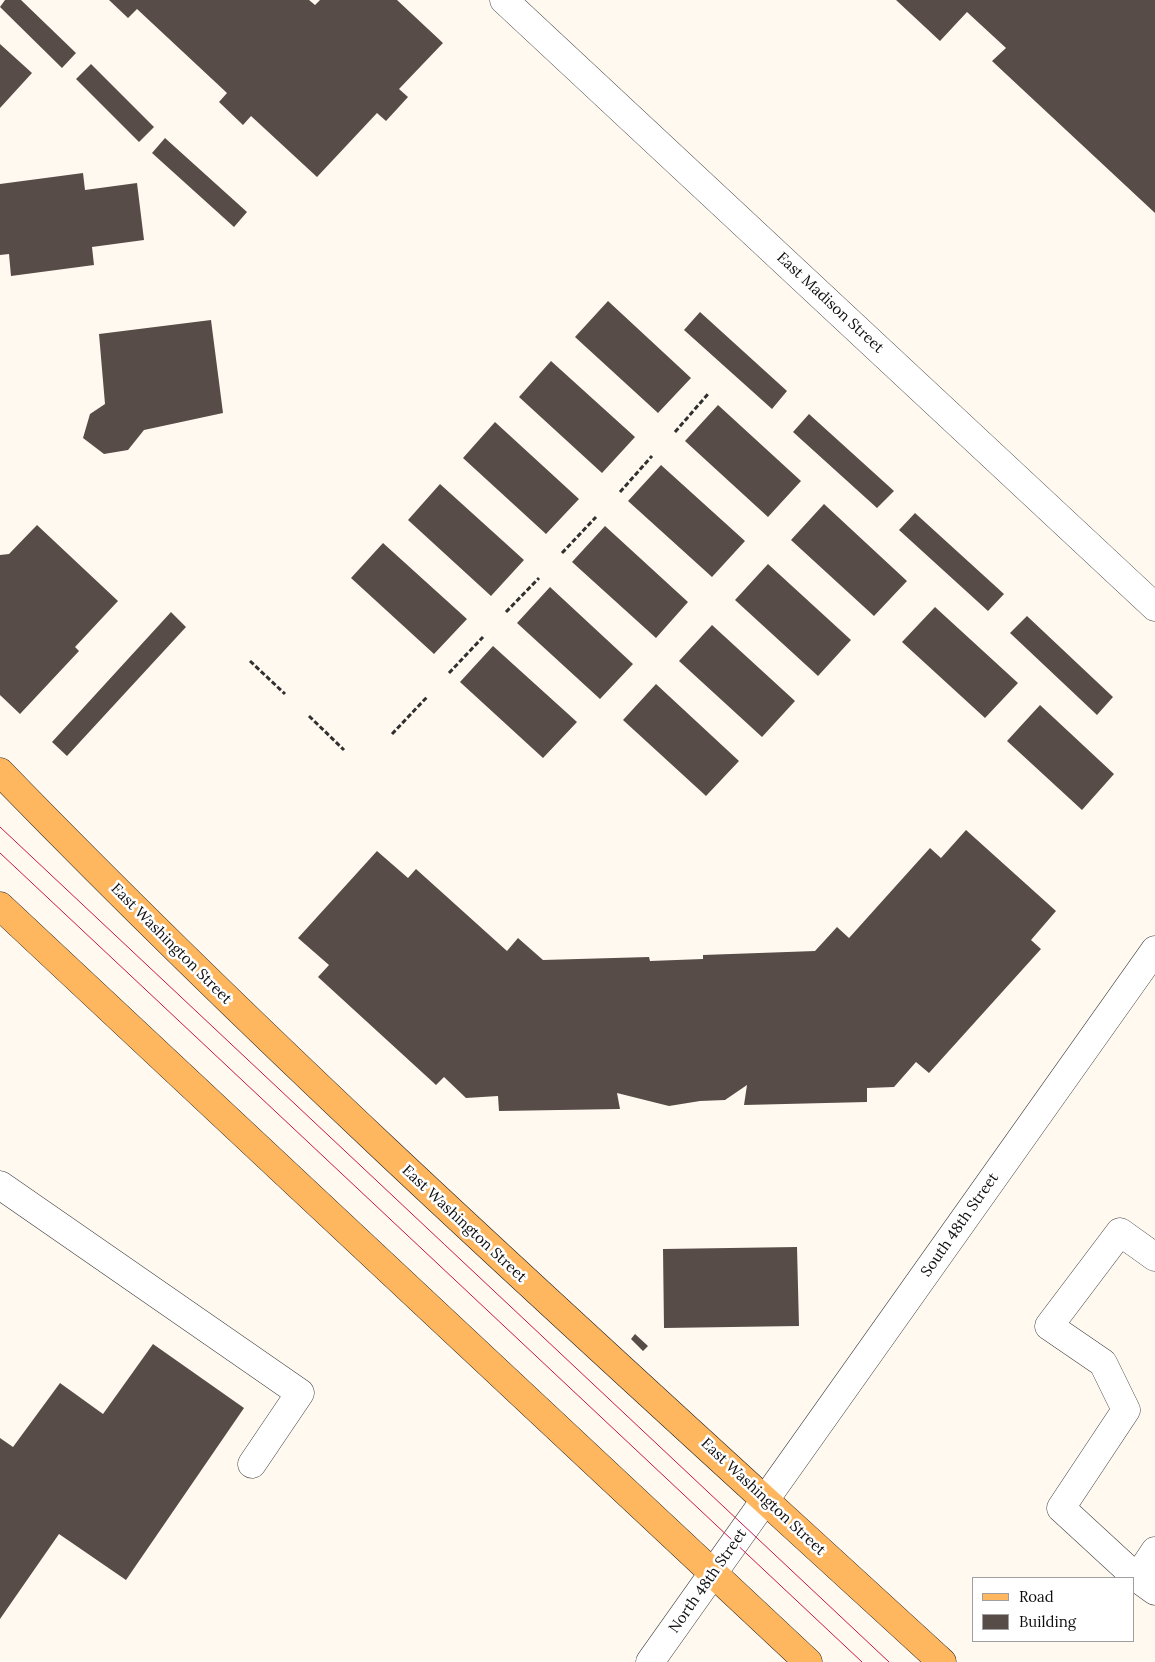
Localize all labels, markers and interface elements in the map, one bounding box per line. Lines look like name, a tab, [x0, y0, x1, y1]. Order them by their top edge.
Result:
street label: East Madison Street	[773, 249, 887, 357]
street label: East Washington Street	[107, 880, 235, 1008]
street label: East Washington Street	[398, 1162, 530, 1286]
street label: South 48th Street	[917, 1170, 1003, 1280]
street label: East Washington Street	[697, 1435, 829, 1559]
street label: North 48th Street	[665, 1525, 751, 1637]
legend	[972, 1577, 1135, 1642]
text: Road	[1019, 1587, 1054, 1606]
text: Building	[1019, 1612, 1076, 1631]

